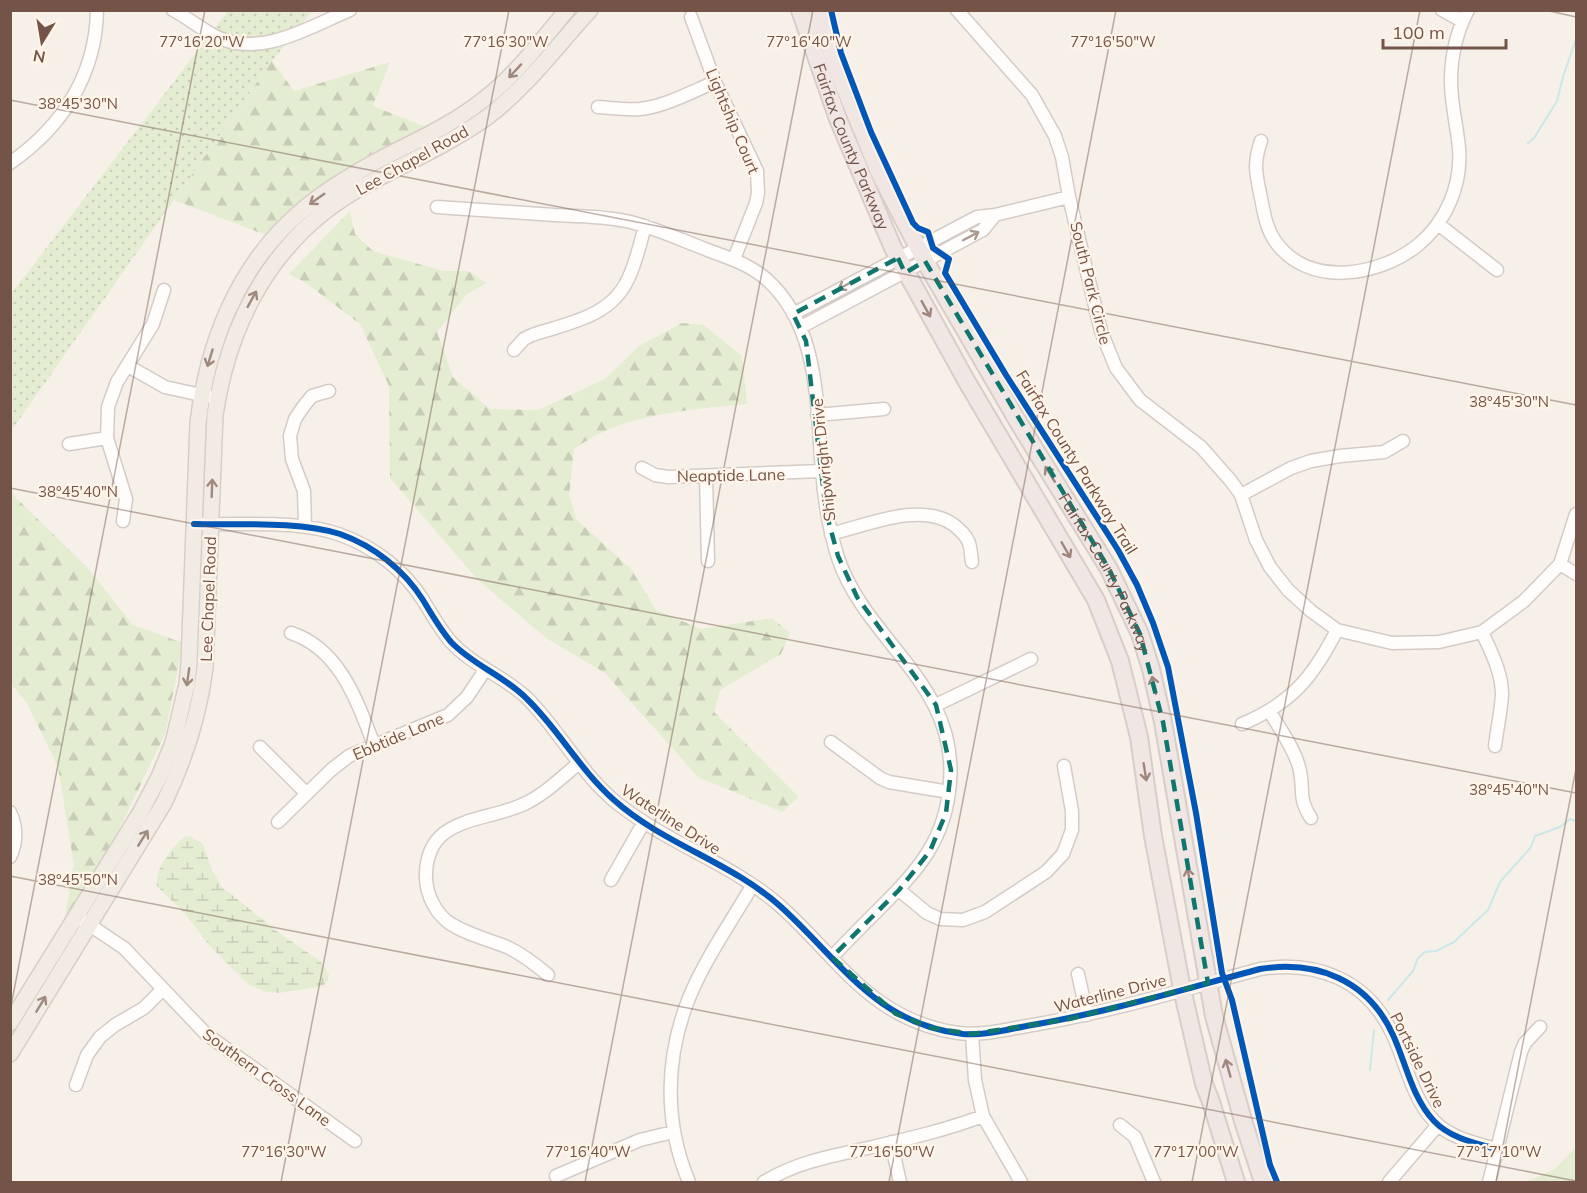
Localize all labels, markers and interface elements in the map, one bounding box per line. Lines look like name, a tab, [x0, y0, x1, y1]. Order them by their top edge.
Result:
north arrow	[12, 12, 72, 72]
scale bar	[1383, 12, 1506, 50]
text: 100 m	[1392, 21, 1445, 44]
text: 77°16'20"W	[159, 32, 245, 51]
text: 77°16'30"W	[463, 32, 549, 51]
text: 77°16'40"W	[766, 32, 852, 51]
text: 77°16'50"W	[1070, 32, 1156, 51]
text: N	[31, 46, 47, 68]
street label: Fairfax County Parkway	[809, 61, 894, 233]
one-way arrow	[507, 63, 522, 78]
street label: Lightship Court	[702, 65, 764, 177]
text: 38°45'30"N	[38, 94, 118, 113]
street label: Lee Chapel Road	[352, 121, 472, 199]
one-way arrow	[310, 193, 326, 205]
street label: South Park Circle	[1066, 219, 1116, 347]
one-way arrow	[962, 230, 979, 242]
one-way arrow	[838, 280, 856, 291]
one-way arrow	[247, 291, 258, 309]
one-way arrow	[920, 300, 932, 317]
one-way arrow	[204, 348, 215, 367]
street label: Fairfax County Parkway Trail	[1012, 366, 1142, 558]
text: 38°45'30"N	[1469, 392, 1549, 411]
street label: Shipwright Drive	[807, 397, 839, 523]
street label: Neaptide Lane	[677, 464, 785, 486]
one-way arrow	[1044, 465, 1057, 482]
one-way arrow	[206, 478, 217, 498]
text: 38°45'40"N	[38, 482, 118, 501]
street label: Fairfax County Parkway	[1055, 489, 1155, 655]
street label: Lee Chapel Road	[196, 536, 220, 662]
one-way arrow	[1060, 541, 1072, 558]
one-way arrow	[182, 667, 193, 687]
one-way arrow	[1148, 676, 1160, 695]
street label: Ebbtide Lane	[350, 708, 446, 764]
one-way arrow	[1139, 761, 1150, 781]
street label: Waterline Drive	[617, 779, 725, 859]
text: 38°45'40"N	[1469, 780, 1549, 799]
one-way arrow	[138, 830, 150, 847]
one-way arrow	[1183, 867, 1194, 887]
text: 38°45'50"N	[38, 870, 118, 889]
street label: Waterline Drive	[1052, 969, 1168, 1017]
one-way arrow	[35, 996, 47, 1013]
street label: Portside Drive	[1386, 1009, 1450, 1111]
street label: Southern Cross Lane	[199, 1024, 335, 1130]
one-way arrow	[1221, 1059, 1233, 1078]
text: 77°16'30"W	[241, 1142, 327, 1161]
text: 77°16'40"W	[545, 1142, 631, 1161]
text: 77°16'50"W	[849, 1142, 935, 1161]
text: 77°17'00"W	[1153, 1142, 1239, 1161]
text: 77°17'10"W	[1456, 1142, 1542, 1161]

